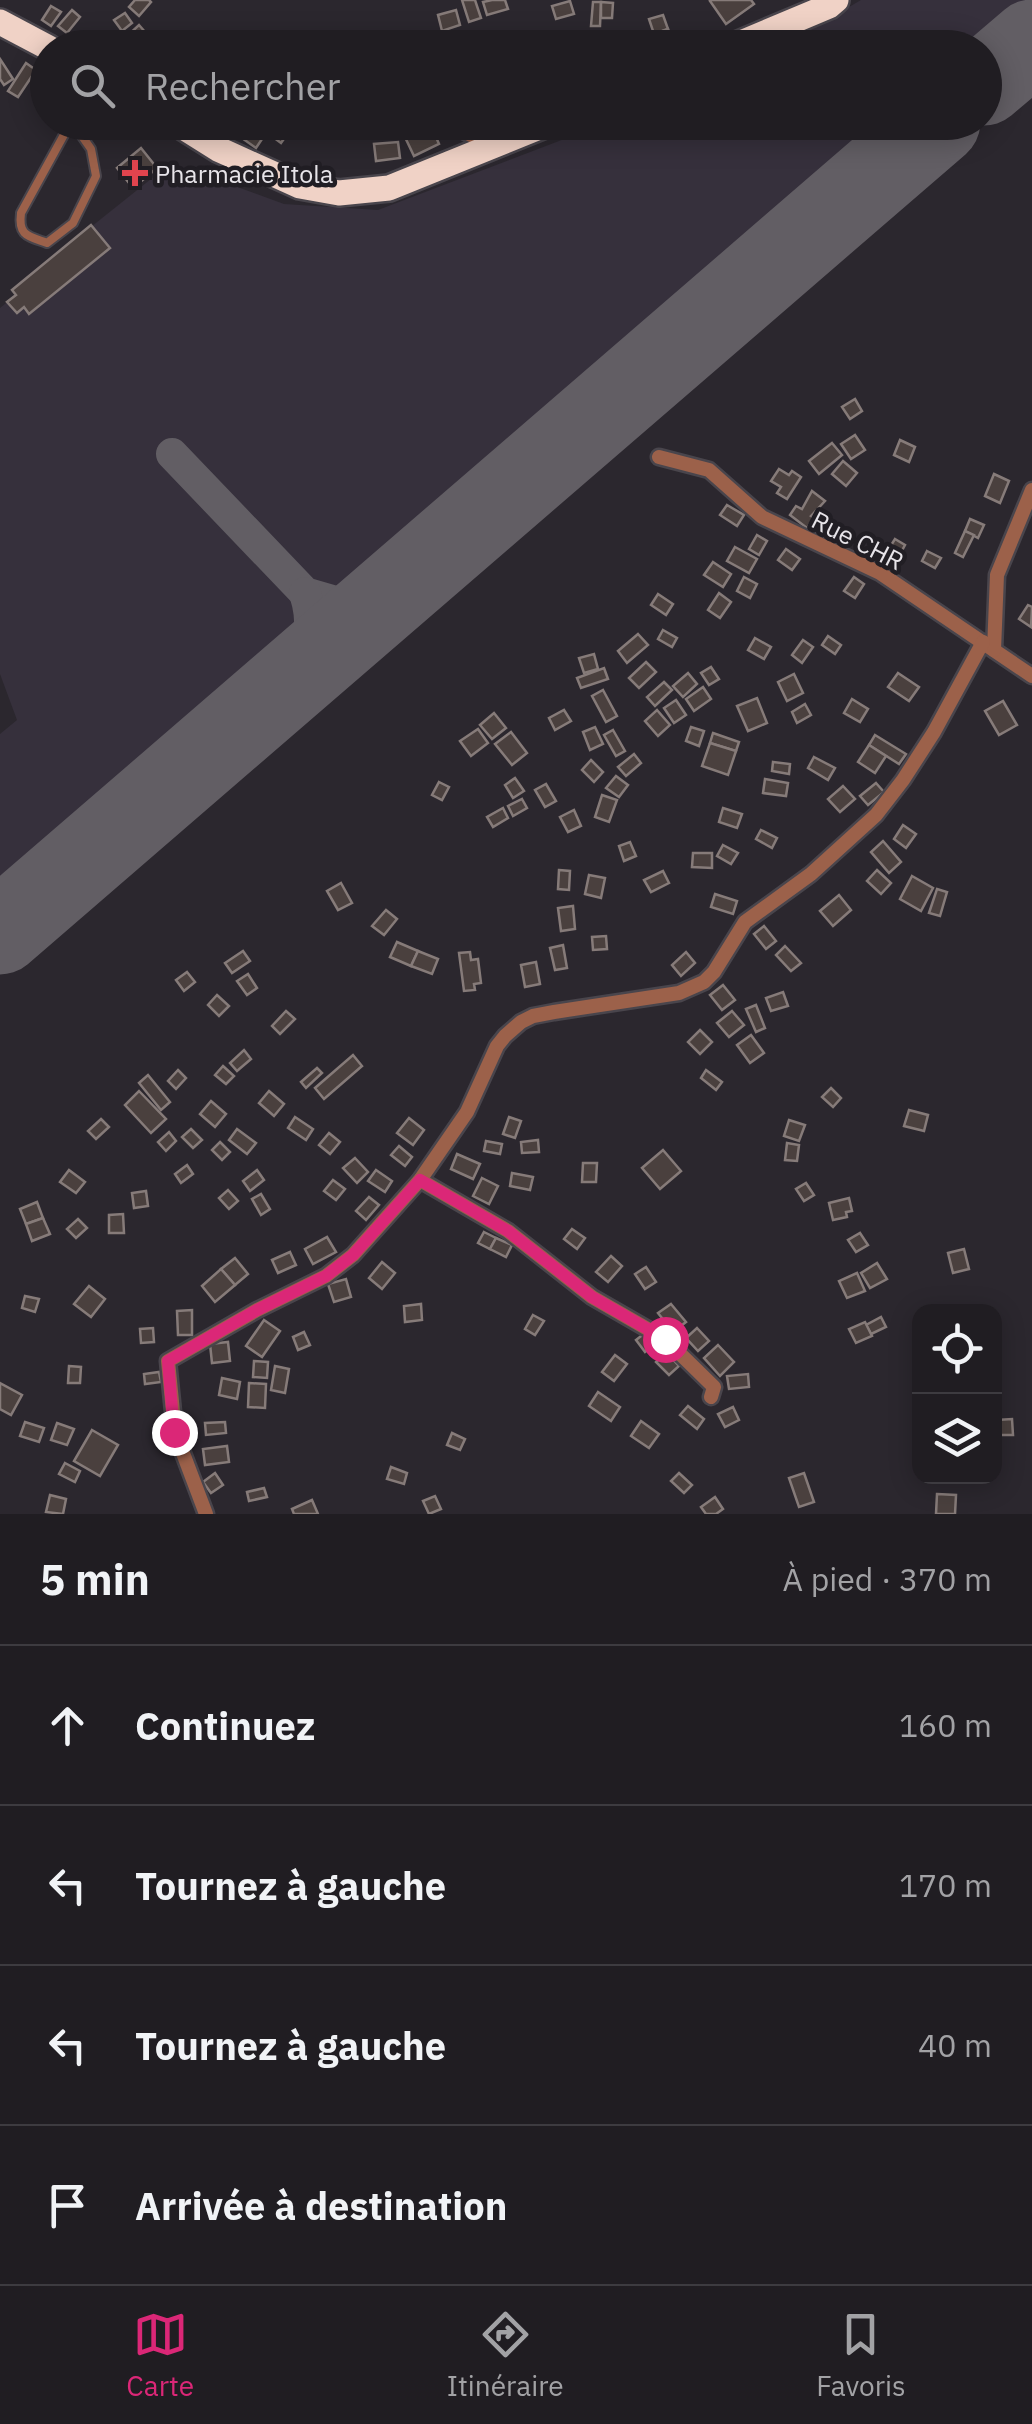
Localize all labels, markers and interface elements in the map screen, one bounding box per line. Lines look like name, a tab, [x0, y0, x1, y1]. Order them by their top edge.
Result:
search box	[30, 30, 1002, 140]
icon: search	[65, 58, 120, 113]
text: Rechercher	[145, 61, 340, 110]
place label: Pharmacie Itola	[155, 157, 333, 190]
marker: Pharmacie Itola	[124, 162, 146, 184]
street label: Rue CHR	[806, 503, 910, 577]
map controls	[912, 1304, 1002, 1484]
button: locate	[912, 1304, 1002, 1394]
route start	[643, 1317, 689, 1363]
button: layers	[912, 1394, 1002, 1484]
route end	[152, 1410, 198, 1456]
text: 5 min	[40, 1552, 150, 1607]
text: À pied · 370 m	[783, 1558, 992, 1600]
icon: ahead	[40, 1698, 95, 1753]
text: Continuez	[135, 1701, 315, 1750]
text: 160 m	[899, 1704, 992, 1746]
icon: left	[40, 1858, 95, 1913]
text: Tournez à gauche	[135, 1861, 446, 1910]
text: 170 m	[899, 1864, 992, 1906]
icon: left	[40, 2018, 95, 2073]
text: Tournez à gauche	[135, 2021, 446, 2070]
text: 40 m	[918, 2024, 992, 2066]
icon: arrive	[40, 2178, 95, 2233]
text: Arrivée à destination	[135, 2181, 507, 2230]
tab: Carte	[126, 2307, 194, 2404]
tab: Itinéraire	[447, 2307, 564, 2404]
tab: Favoris	[816, 2307, 906, 2404]

